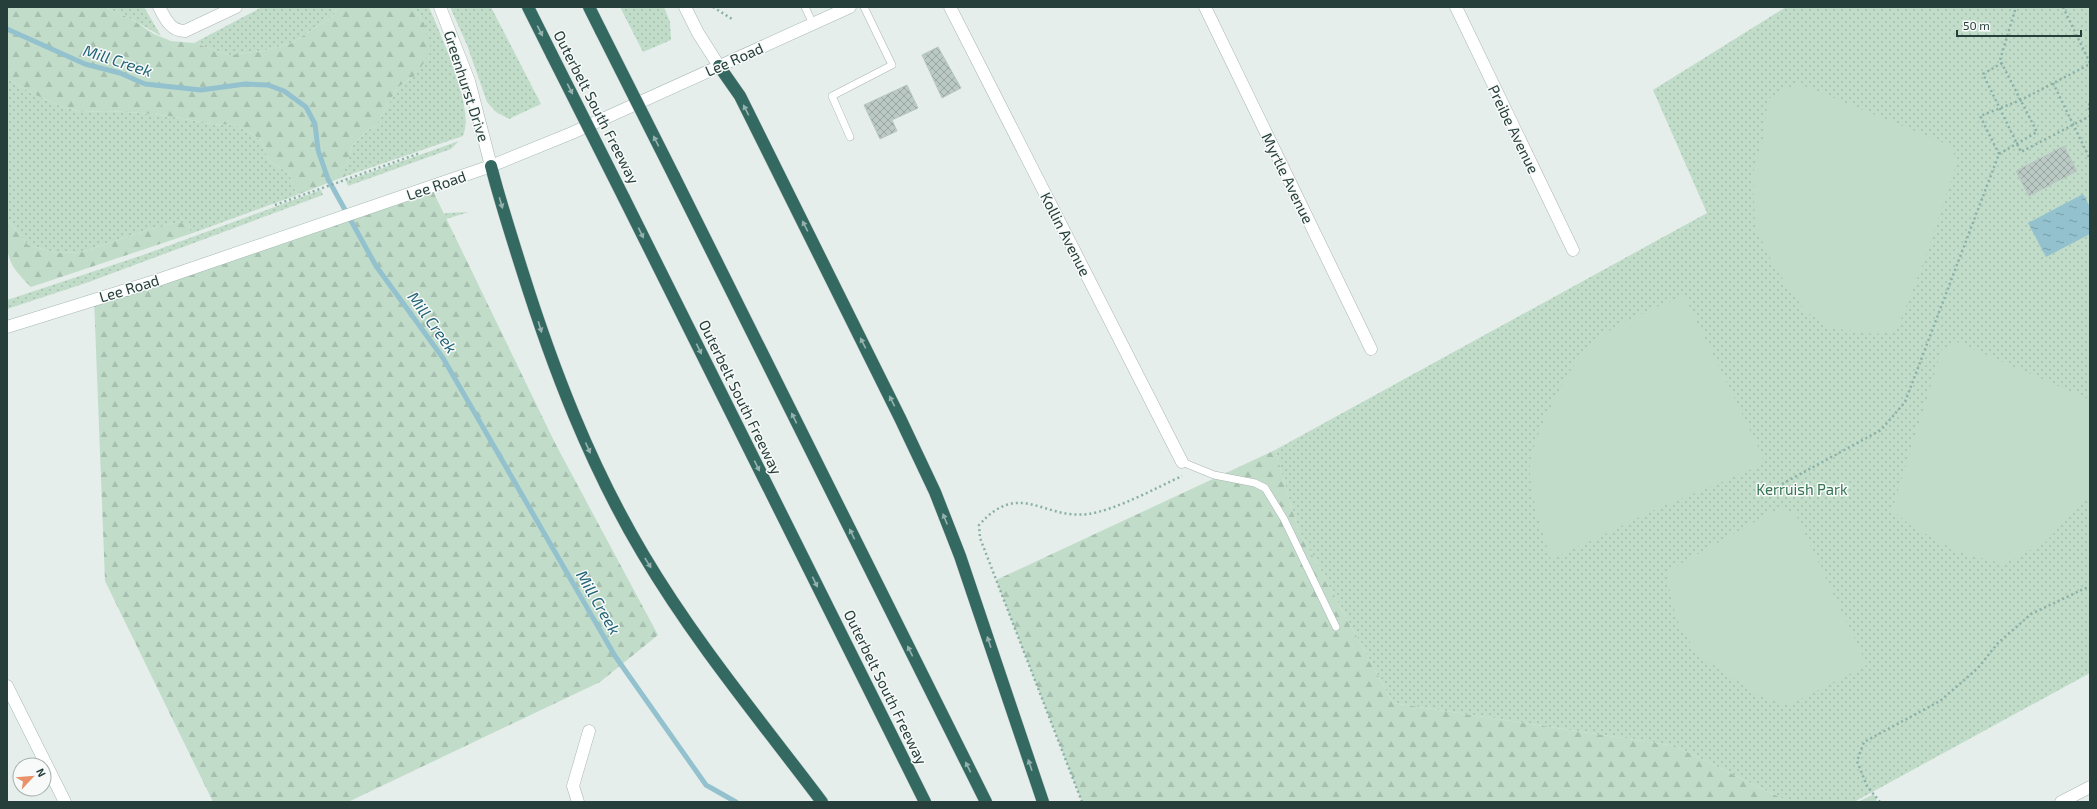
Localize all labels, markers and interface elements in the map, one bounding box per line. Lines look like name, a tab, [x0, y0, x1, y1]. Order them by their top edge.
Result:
scale bar	[1957, 12, 2081, 38]
text: 50 m	[1963, 18, 1990, 32]
one-way arrow	[537, 25, 544, 37]
street label: Outerbelt South Freeway	[550, 27, 644, 187]
street label: Greenhurst Drive	[441, 28, 493, 144]
street label: Lee Road	[702, 38, 766, 80]
water label: Mill Creek	[81, 40, 155, 80]
street label: Preibe Avenue	[1485, 82, 1543, 176]
one-way arrow	[567, 84, 573, 95]
one-way arrow	[743, 104, 750, 116]
street label: Myrtle Avenue	[1258, 130, 1318, 226]
one-way arrow	[653, 135, 659, 147]
street label: Lee Road	[404, 166, 468, 204]
street label: Kollin Avenue	[1037, 189, 1095, 279]
one-way arrow	[498, 198, 504, 210]
one-way arrow	[801, 221, 808, 232]
one-way arrow	[638, 227, 645, 239]
street label: Lee Road	[97, 270, 161, 306]
water label: Mill Creek	[404, 288, 462, 356]
street label: Outerbelt South Freeway	[696, 317, 786, 477]
one-way arrow	[537, 322, 543, 334]
one-way arrow	[859, 337, 866, 348]
one-way arrow	[696, 343, 703, 355]
one-way arrow	[889, 395, 895, 407]
one-way arrow	[791, 412, 798, 424]
one-way arrow	[585, 443, 591, 455]
one-way arrow	[754, 460, 760, 471]
park label: Kerruish Park	[1756, 480, 1848, 498]
one-way arrow	[942, 513, 948, 525]
one-way arrow	[849, 529, 855, 540]
one-way arrow	[645, 557, 652, 569]
water label: Mill Creek	[573, 566, 625, 638]
one-way arrow	[812, 576, 818, 588]
street label: Outerbelt South Freeway	[841, 607, 931, 767]
one-way arrow	[985, 635, 991, 647]
one-way arrow	[907, 645, 913, 656]
north arrow	[12, 757, 52, 797]
one-way arrow	[1027, 759, 1033, 771]
one-way arrow	[965, 761, 971, 773]
text: N	[34, 766, 49, 779]

